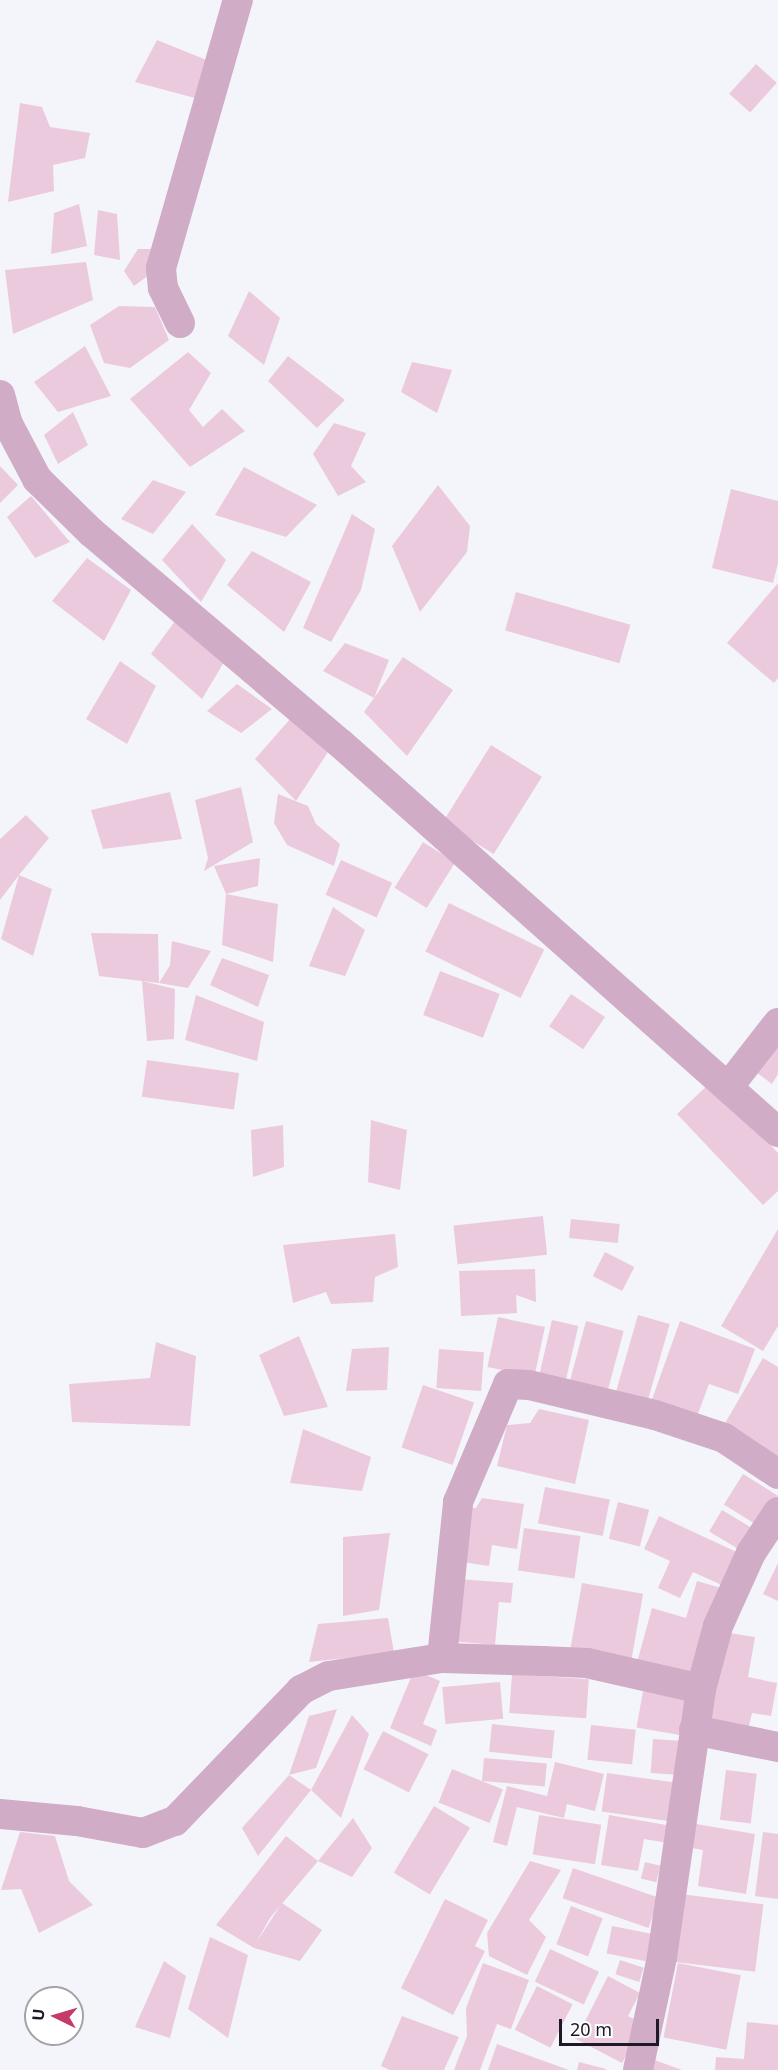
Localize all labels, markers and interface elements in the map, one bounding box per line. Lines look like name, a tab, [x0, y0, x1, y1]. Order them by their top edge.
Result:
north arrow	[24, 1986, 84, 2046]
scale bar	[562, 2007, 662, 2045]
text: U	[27, 2008, 50, 2022]
text: 20 m	[570, 2017, 612, 2041]

